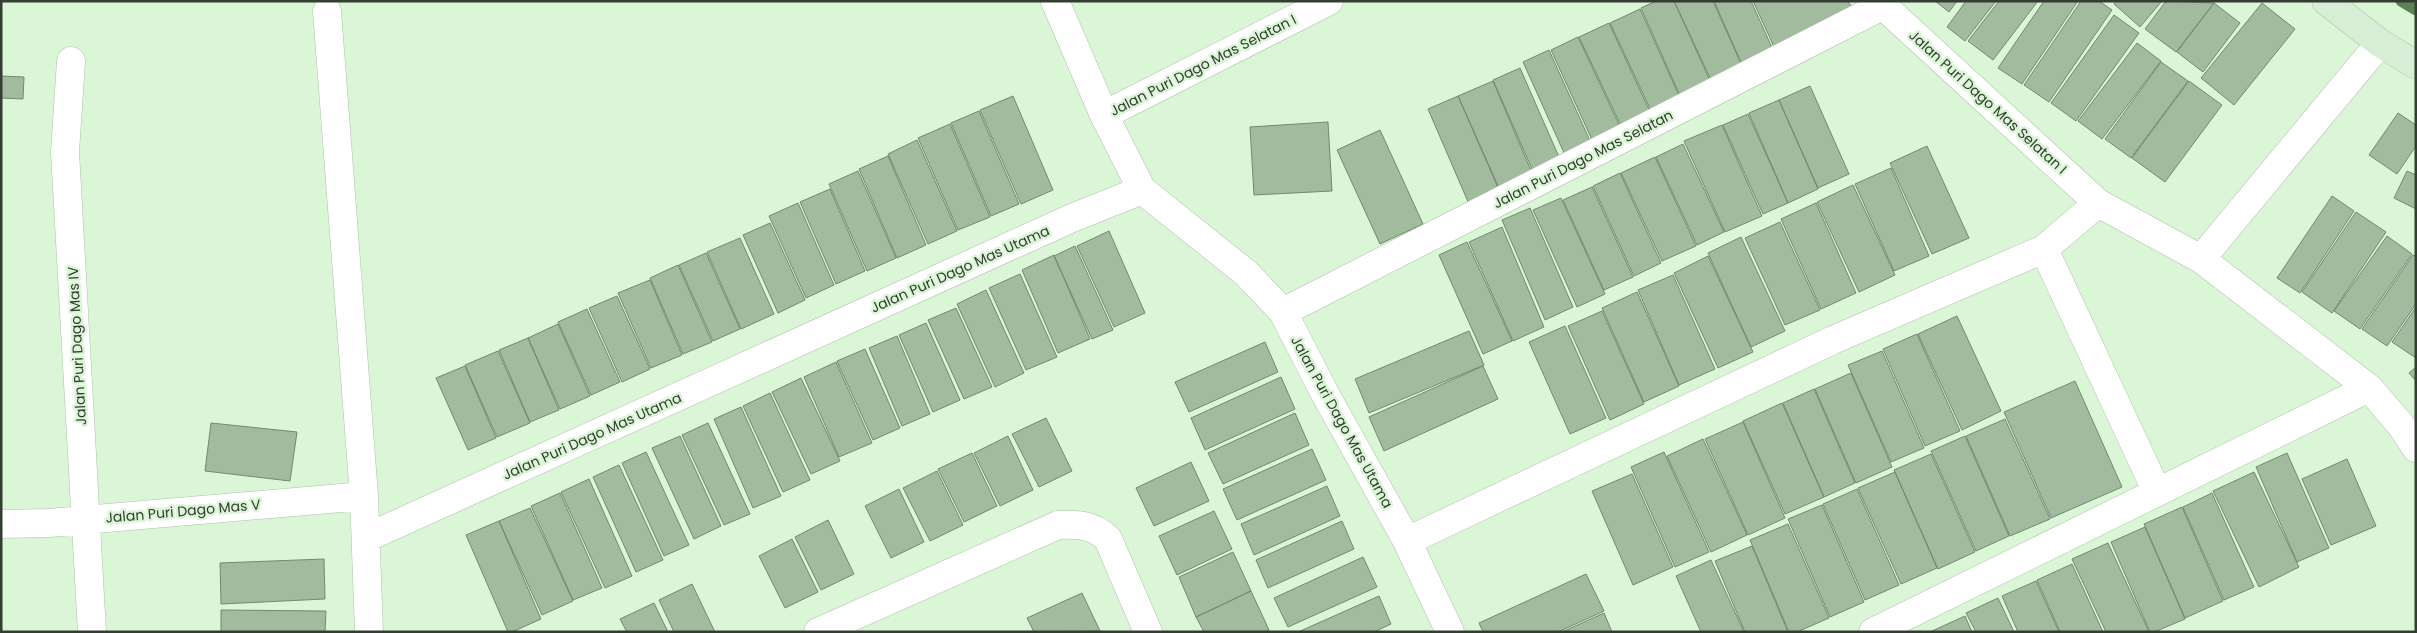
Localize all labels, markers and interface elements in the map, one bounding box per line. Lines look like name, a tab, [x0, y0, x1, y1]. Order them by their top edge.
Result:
street label: Jalan Puri Dago Mas Selatan I	[1106, 9, 1300, 121]
street label: Jalan Puri Dago Mas Selatan I	[1905, 25, 2071, 179]
street label: Jalan Puri Dago Mas Selatan	[1490, 105, 1676, 213]
street label: Jalan Puri Dago Mas Utama	[867, 220, 1053, 318]
street label: Jalan Puri Dago Mas IV	[63, 266, 91, 426]
street label: Jalan Puri Dago Mas Utama	[1286, 332, 1398, 512]
street label: Jalan Puri Dago Mas Utama	[499, 387, 685, 485]
street label: Jalan Puri Dago Mas V	[105, 494, 262, 528]

